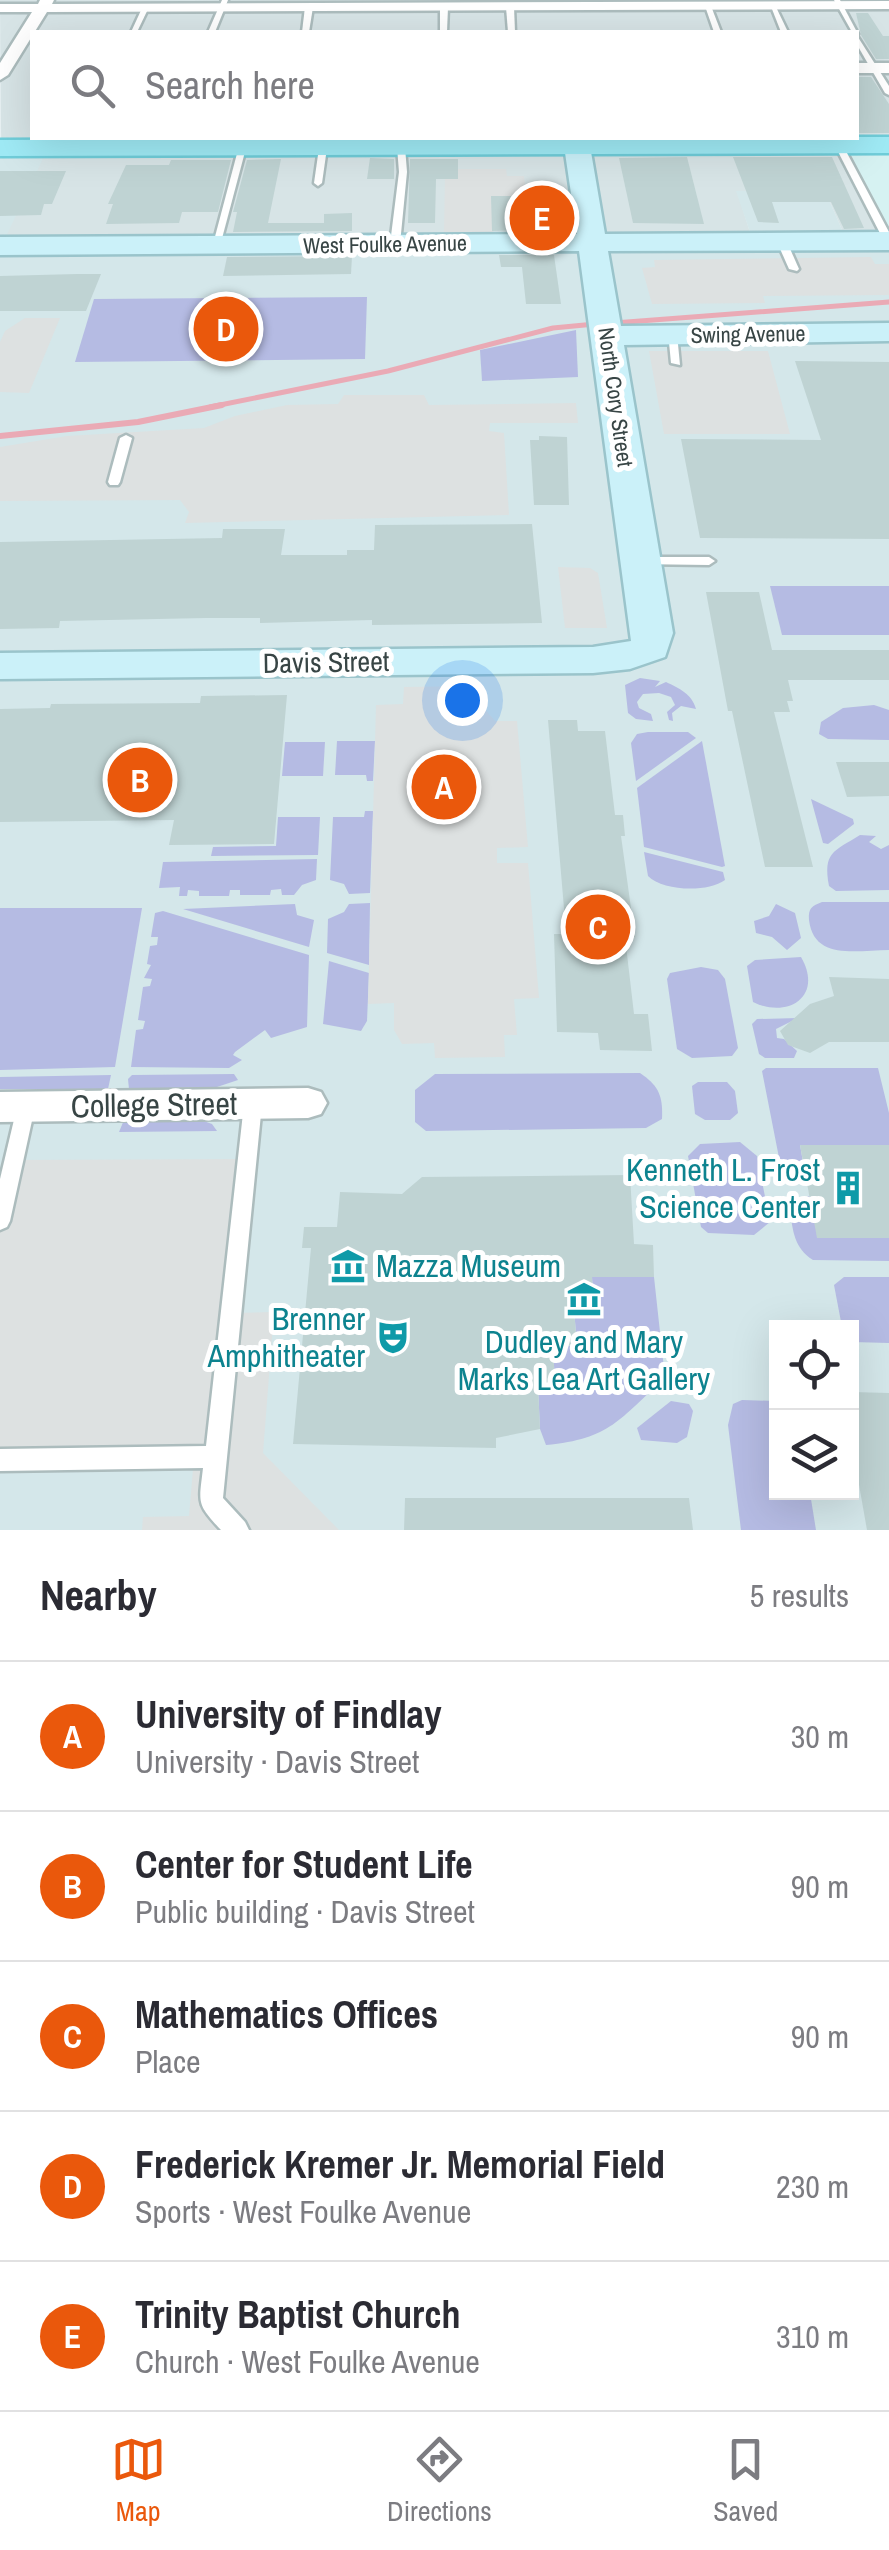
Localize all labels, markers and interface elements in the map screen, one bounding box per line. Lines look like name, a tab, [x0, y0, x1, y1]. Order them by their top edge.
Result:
search box	[30, 30, 859, 140]
icon: search	[65, 58, 120, 113]
text: Search here	[145, 60, 315, 111]
pin: E	[510, 180, 574, 256]
street label: West Foulke Avenue	[303, 228, 467, 260]
pin: D	[194, 292, 258, 366]
street label: Swing Avenue	[690, 318, 806, 350]
street label: North Cory Street	[591, 325, 641, 469]
street label: Davis Street	[263, 642, 389, 682]
your location	[437, 675, 488, 726]
pin: B	[108, 742, 172, 818]
pin: A	[412, 750, 476, 824]
pin: C	[566, 890, 630, 964]
street label: College Street	[70, 1082, 237, 1127]
place label: Kenneth L. Frost Science Center	[626, 1148, 820, 1228]
building icon: Kenneth L. Frost Science Center	[829, 1169, 867, 1207]
place label: Mazza Museum	[376, 1244, 561, 1287]
museum icon: Mazza Museum	[329, 1247, 367, 1285]
museum icon: Dudley and Mary Marks Lea Art Gallery	[565, 1280, 603, 1318]
place label: Brenner Amphitheater	[206, 1297, 365, 1377]
theatre icon: Brenner Amphitheater	[374, 1318, 412, 1356]
place label: Dudley and Mary Marks Lea Art Gallery	[458, 1320, 710, 1400]
map controls	[769, 1320, 859, 1500]
button: locate	[769, 1320, 859, 1410]
button: layers	[769, 1410, 859, 1500]
text: Nearby	[40, 1567, 157, 1623]
text: 5 results	[750, 1574, 849, 1617]
text: University of Findlay	[135, 1689, 442, 1740]
text: A	[63, 1715, 82, 1758]
text: 30 m	[791, 1715, 849, 1758]
text: University · Davis Street	[135, 1740, 419, 1783]
text: Center for Student Life	[135, 1839, 473, 1890]
text: B	[63, 1865, 82, 1908]
text: 90 m	[791, 1865, 849, 1908]
text: Public building · Davis Street	[135, 1890, 475, 1933]
text: Mathematics Offices	[135, 1989, 438, 2040]
text: C	[63, 2015, 82, 2058]
text: 90 m	[791, 2015, 849, 2058]
text: Place	[135, 2040, 201, 2083]
text: Frederick Kremer Jr. Memorial Field	[135, 2139, 665, 2190]
text: D	[63, 2165, 82, 2208]
text: 230 m	[776, 2165, 849, 2208]
text: Sports · West Foulke Avenue	[135, 2190, 471, 2233]
text: Trinity Baptist Church	[135, 2289, 461, 2340]
text: E	[64, 2315, 81, 2358]
text: 310 m	[776, 2315, 849, 2358]
text: Church · West Foulke Avenue	[135, 2340, 480, 2383]
tab: Map	[111, 2432, 166, 2530]
tab: Directions	[387, 2432, 492, 2530]
tab: Saved	[713, 2432, 778, 2530]

